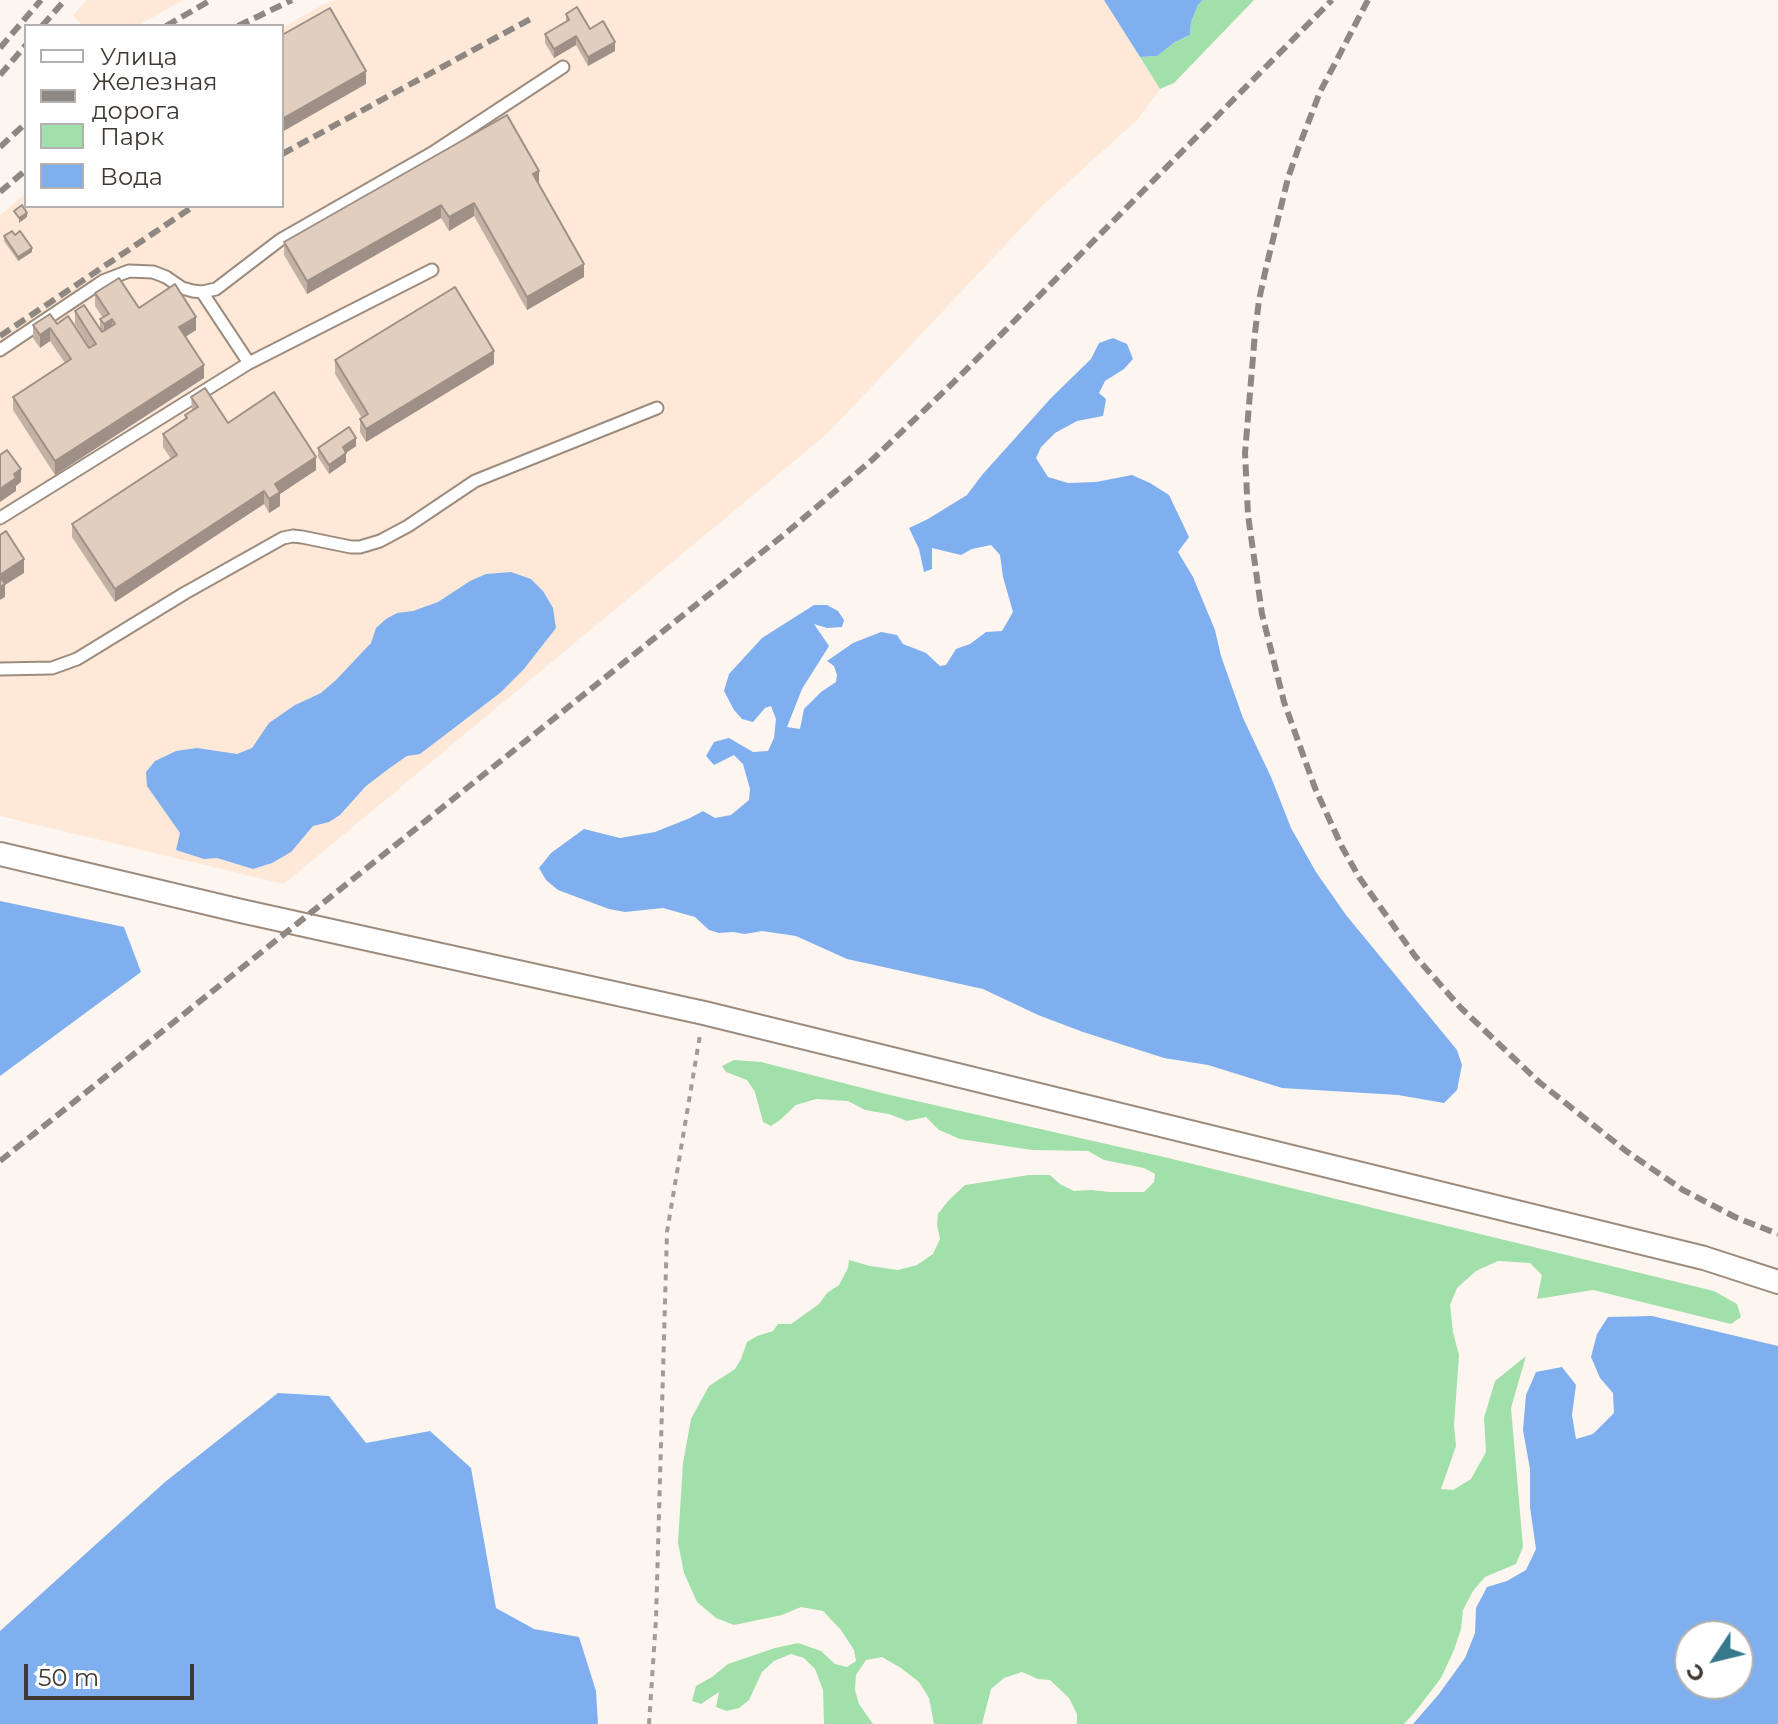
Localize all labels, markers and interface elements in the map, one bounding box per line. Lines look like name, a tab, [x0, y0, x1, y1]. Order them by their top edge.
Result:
legend	[24, 24, 284, 208]
text: Улица	[100, 42, 178, 71]
text: Железная дорога	[92, 67, 218, 125]
text: Парк	[100, 122, 164, 151]
text: Вода	[100, 162, 163, 191]
north arrow	[1674, 1620, 1754, 1700]
scale bar	[28, 1648, 198, 1698]
text: С	[1680, 1659, 1711, 1687]
text: 50 m	[38, 1663, 99, 1692]

